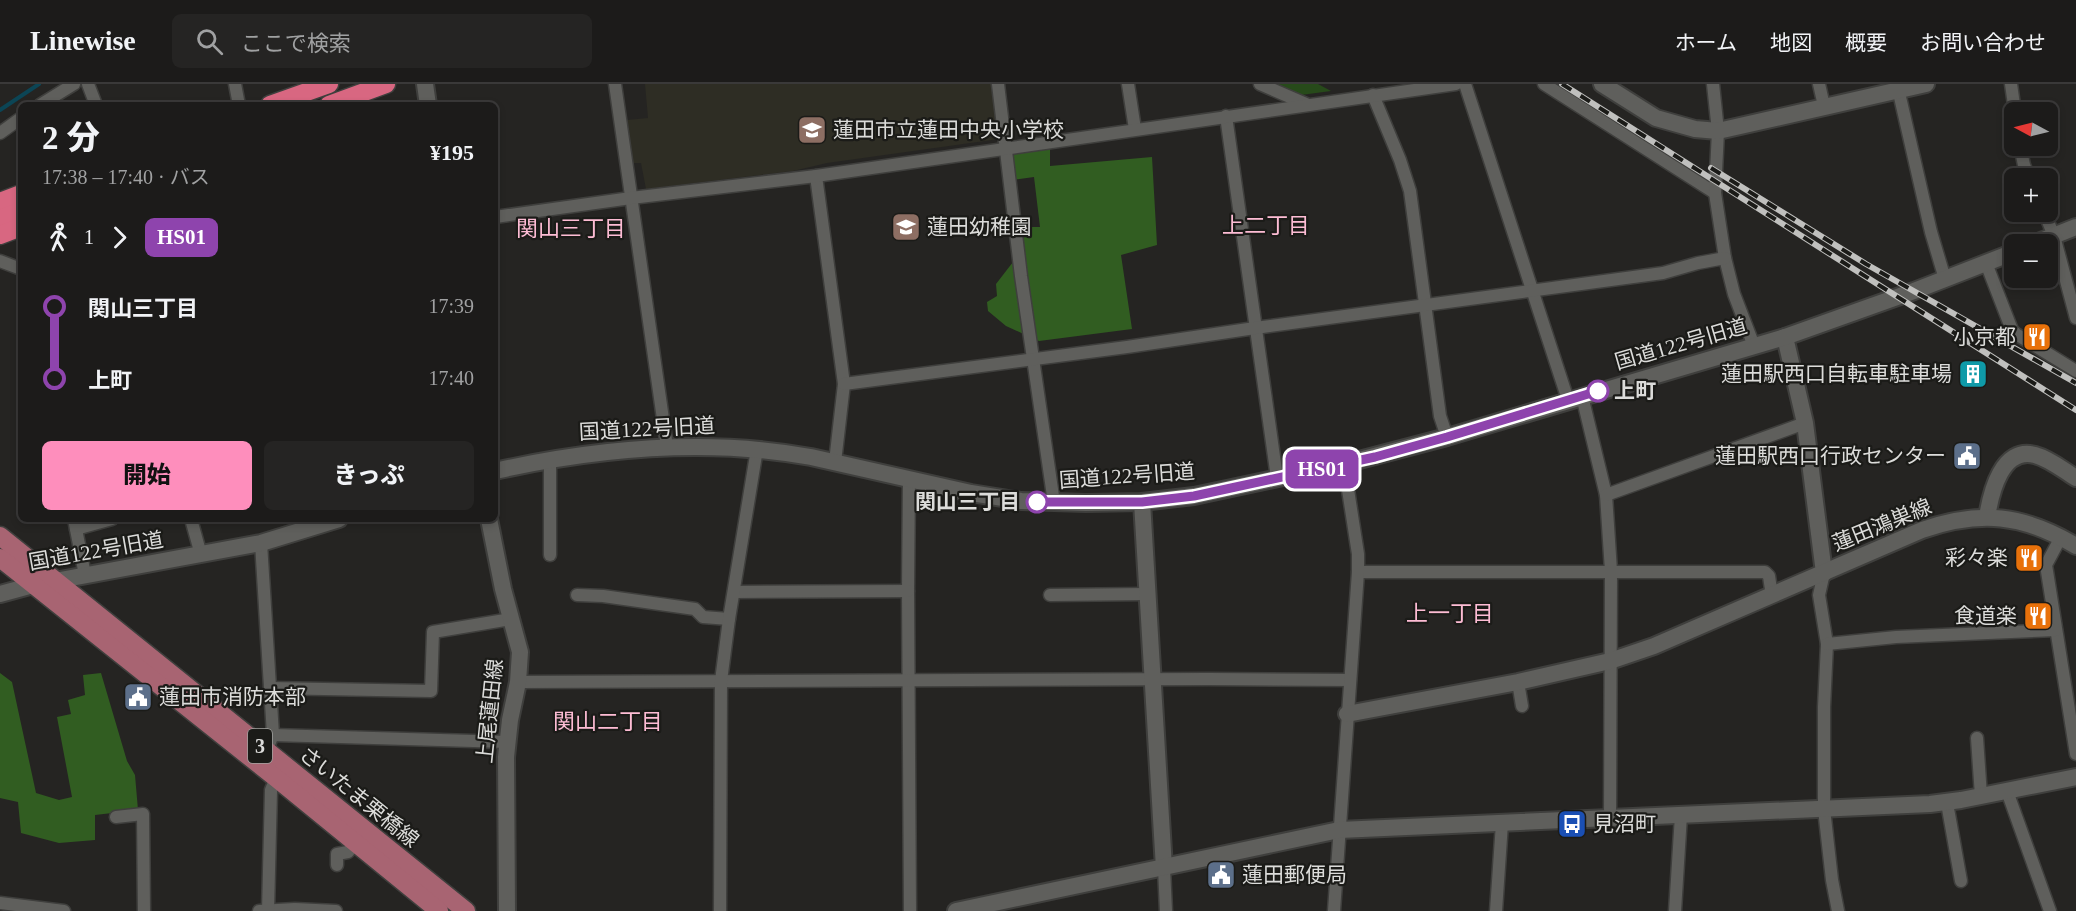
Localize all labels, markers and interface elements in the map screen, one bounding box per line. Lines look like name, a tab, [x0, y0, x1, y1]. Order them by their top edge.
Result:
search box	[172, 14, 592, 68]
text: Linewise	[30, 25, 136, 56]
icon: search	[193, 25, 226, 58]
text: ここで検索	[241, 31, 351, 56]
text: ホーム	[1675, 31, 1737, 55]
text: 地図	[1770, 31, 1812, 55]
text: 概要	[1845, 31, 1887, 55]
text: お問い合わせ	[1920, 31, 2046, 55]
north arrow	[2004, 102, 2058, 156]
map controls	[2004, 102, 2058, 288]
school or university icon: 蓮田市立蓮田中央小学校	[796, 114, 828, 146]
place label: 蓮田市立蓮田中央小学校	[833, 118, 1064, 142]
text: 2 分	[42, 120, 100, 156]
text: ¥195	[430, 140, 474, 165]
text: 17:38 – 17:40 · バス	[42, 166, 210, 188]
button: +	[2004, 168, 2058, 222]
school or university icon: 蓮田幼稚園	[890, 211, 922, 243]
district label: 上二丁目	[1222, 213, 1310, 238]
place label: 蓮田幼稚園	[927, 215, 1032, 239]
district label: 関山三丁目	[516, 216, 626, 241]
icon: walk	[42, 221, 75, 254]
icon: forward	[103, 221, 136, 254]
text: HS01	[157, 225, 206, 249]
text: 1	[84, 226, 94, 248]
button: −	[2004, 234, 2058, 288]
text: 17:39	[428, 295, 474, 317]
text: 関山三丁目	[88, 296, 198, 321]
street label: 国道122号旧道	[1612, 314, 1750, 374]
restaurant icon: 小京都	[2021, 321, 2053, 353]
place label: 小京都	[1953, 325, 2016, 349]
building icon: 蓮田駅西口自転車駐車場	[1957, 358, 1989, 390]
place label: 蓮田駅西口自転車駐車場	[1721, 362, 1952, 386]
text: 17:40	[428, 367, 474, 389]
text: 上町	[88, 368, 132, 393]
place label: 上町	[1614, 379, 1656, 403]
marker: 上町	[1587, 380, 1609, 402]
street label: 国道122号旧道	[578, 413, 716, 445]
public building icon: 蓮田駅西口行政センター	[1951, 440, 1983, 472]
button: 開始	[42, 441, 252, 510]
button: きっぷ	[264, 441, 474, 510]
place label: 蓮田駅西口行政センター	[1715, 444, 1946, 468]
line badge: HS01	[1280, 450, 1364, 488]
text: HS01	[1297, 457, 1347, 481]
street label: 国道122号旧道	[1058, 459, 1196, 493]
place label: 関山三丁目	[915, 490, 1020, 514]
marker: 関山三丁目	[1026, 491, 1048, 513]
street label: 蓮田鴻巣線	[1829, 494, 1935, 556]
street label: 国道122号旧道	[27, 527, 165, 575]
restaurant icon: 彩々楽	[2013, 542, 2045, 574]
place label: 彩々楽	[1945, 546, 2008, 570]
restaurant icon: 食道楽	[2022, 600, 2054, 632]
district label: 上一丁目	[1406, 601, 1494, 626]
place label: 食道楽	[1954, 604, 2017, 628]
street label: 上尾蓮田線	[473, 658, 507, 764]
public building icon: 蓮田市消防本部	[122, 681, 154, 713]
place label: 蓮田市消防本部	[159, 685, 306, 709]
district label: 関山二丁目	[553, 709, 663, 734]
road number: 3	[248, 729, 272, 763]
street label: さいたま栗橋線	[295, 742, 423, 852]
bus stop icon: 見沼町	[1556, 808, 1588, 840]
place label: 見沼町	[1593, 812, 1656, 836]
public building icon: 蓮田郵便局	[1205, 859, 1237, 891]
place label: 蓮田郵便局	[1242, 863, 1347, 887]

